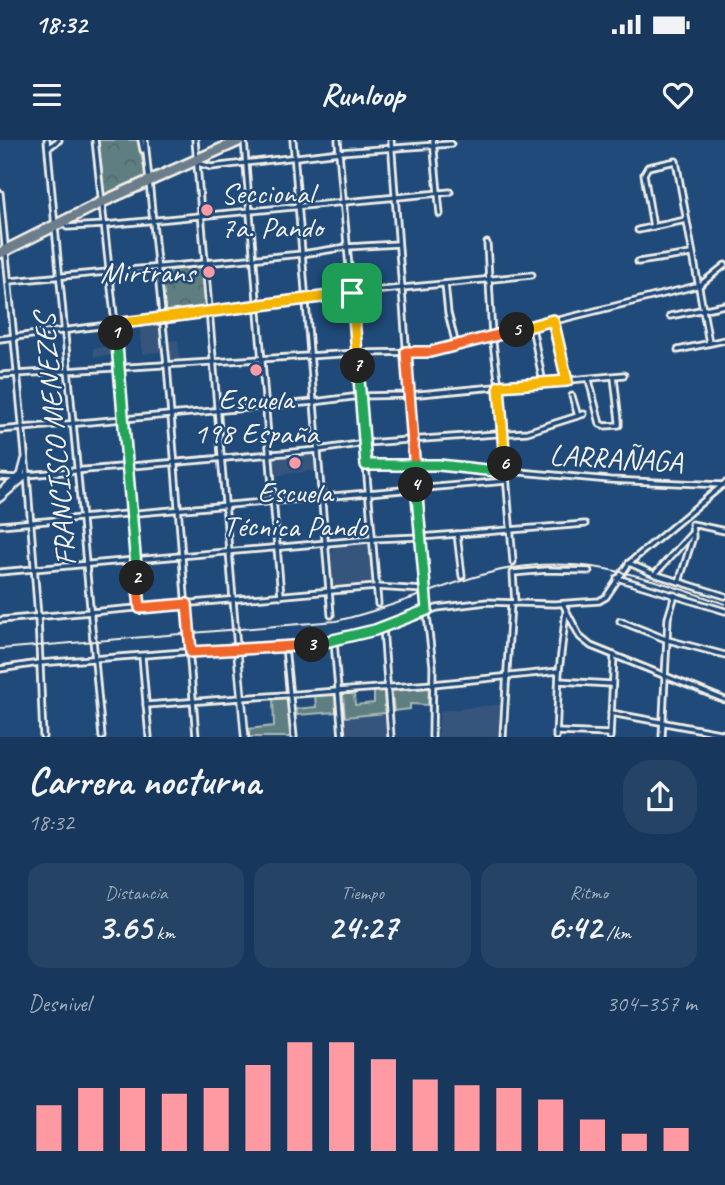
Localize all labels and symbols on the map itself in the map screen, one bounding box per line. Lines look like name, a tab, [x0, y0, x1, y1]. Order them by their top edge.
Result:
place label: Seccional 7a. Pando	[221, 174, 326, 246]
marker: Seccional 7a. Pando	[199, 202, 215, 218]
place label: Mirtrans	[100, 253, 198, 291]
pin	[322, 263, 382, 323]
marker: Mirtrans	[201, 264, 217, 280]
street label: FRANCISCO MENEZES	[25, 307, 85, 567]
pin: 5	[500, 312, 534, 348]
pin: 1	[99, 316, 134, 350]
pin: 7	[340, 348, 376, 384]
marker: Escuela 198 España	[248, 362, 264, 378]
place label: Escuela 198 España	[194, 380, 320, 452]
street label: LARRAÑAGA	[548, 436, 684, 481]
pin: 6	[488, 446, 522, 482]
marker: Escuela Técnica Pando	[287, 455, 303, 471]
pin: 4	[398, 468, 434, 502]
place label: Escuela Técnica Pando	[223, 473, 369, 545]
pin: 2	[120, 560, 154, 596]
pin: 3	[294, 628, 330, 662]

